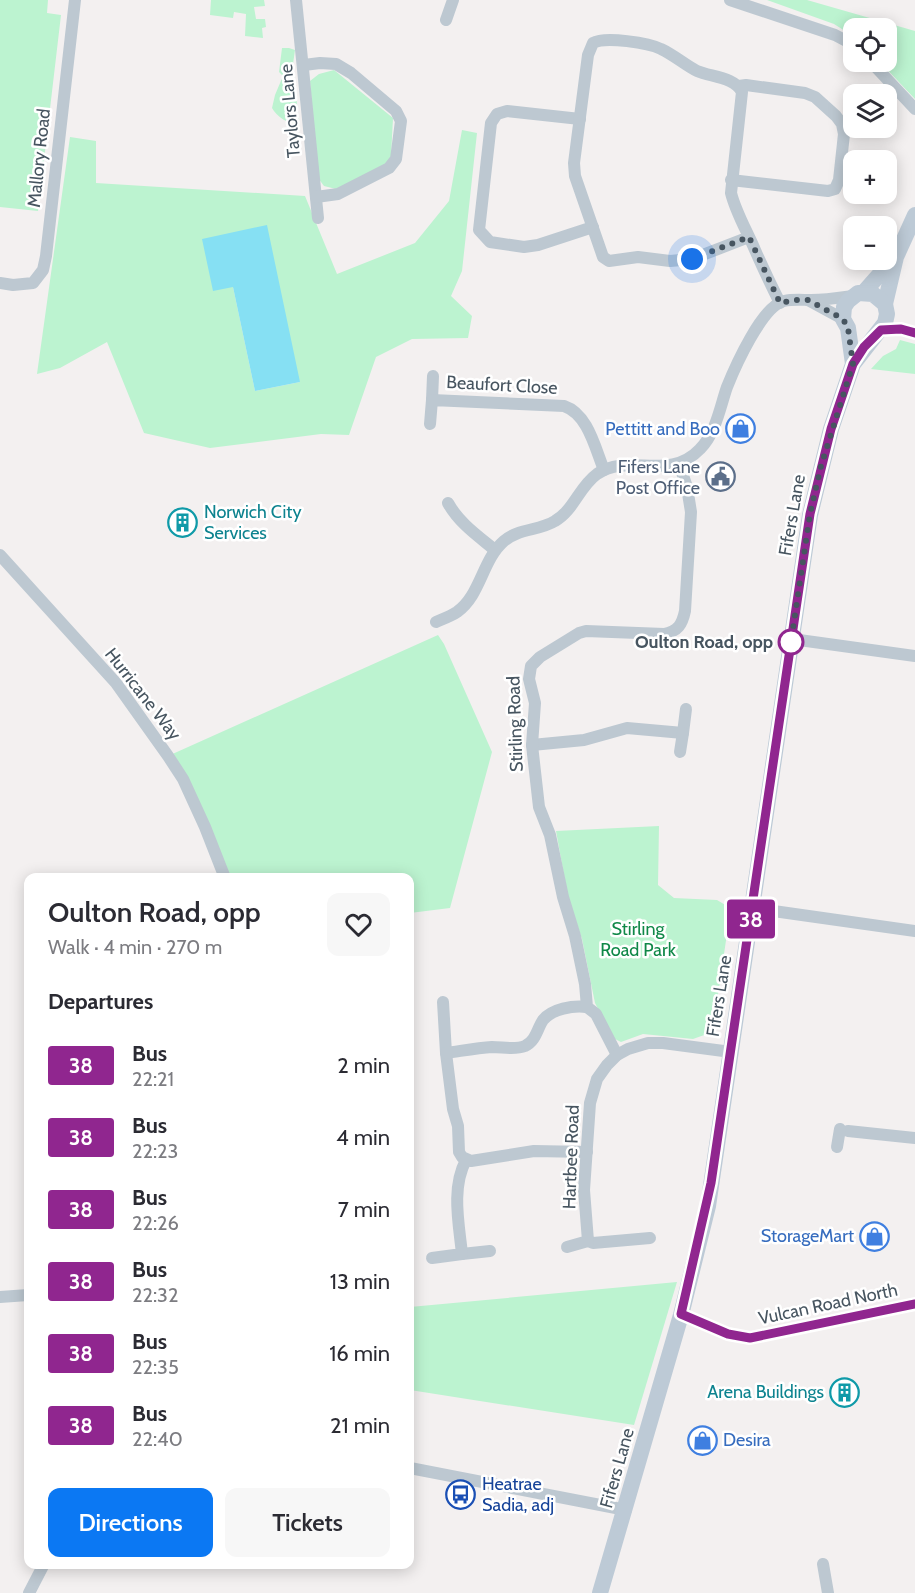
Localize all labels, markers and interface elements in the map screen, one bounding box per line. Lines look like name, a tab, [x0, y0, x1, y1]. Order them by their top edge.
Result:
map controls	[843, 18, 897, 270]
button: locate	[843, 18, 897, 72]
street label: Taylors Lane	[275, 63, 305, 159]
button: layers	[843, 84, 897, 138]
street label: Mallory Road	[23, 107, 55, 209]
button: +	[843, 150, 897, 204]
button: −	[843, 216, 897, 270]
your location	[677, 244, 707, 274]
street label: Beaufort Close	[446, 371, 558, 399]
shop icon: Pettitt and Boo	[725, 413, 757, 445]
place label: Pettitt and Boo	[605, 418, 720, 440]
place label: Fifers Lane Post Office	[616, 456, 700, 499]
public building icon: Fifers Lane Post Office	[705, 461, 737, 493]
street label: Fifers Lane	[774, 473, 810, 557]
place label: Norwich City Services	[204, 501, 301, 544]
building icon: Norwich City Services	[167, 506, 199, 538]
marker: Oulton Road, opp	[778, 629, 804, 655]
place label: Oulton Road, opp	[635, 631, 773, 653]
street label: Hurricane Way	[100, 644, 186, 744]
street label: Stirling Road	[502, 676, 528, 772]
button: heart	[327, 893, 390, 956]
text: Oulton Road, opp	[48, 895, 261, 929]
line badge: 38	[724, 900, 778, 938]
text: 38	[739, 907, 763, 932]
park label: Stirling Road Park	[600, 918, 677, 961]
text: Walk · 4 min · 270 m	[48, 935, 222, 959]
street label: Fifers Lane	[702, 954, 736, 1038]
text: Departures	[48, 988, 153, 1015]
text: Bus	[132, 1040, 167, 1067]
text: 2 min	[337, 1052, 390, 1079]
text: 38	[69, 1053, 93, 1078]
text: 22:21	[132, 1067, 174, 1091]
street label: Hartbee Road	[558, 1104, 584, 1210]
text: Bus	[132, 1112, 167, 1139]
text: 4 min	[336, 1124, 390, 1151]
text: 38	[69, 1125, 93, 1150]
text: 22:23	[132, 1139, 178, 1163]
text: Bus	[132, 1184, 167, 1211]
text: 7 min	[338, 1196, 390, 1223]
text: 38	[69, 1197, 93, 1222]
text: 22:26	[132, 1211, 179, 1235]
shop icon: StorageMart	[859, 1220, 891, 1252]
place label: StorageMart	[761, 1225, 854, 1247]
text: Bus	[132, 1256, 167, 1283]
text: 13 min	[330, 1268, 390, 1295]
text: 38	[69, 1269, 93, 1294]
street label: Vulcan Road North	[756, 1279, 900, 1329]
text: 22:32	[132, 1283, 178, 1307]
text: Bus	[132, 1328, 167, 1355]
text: 16 min	[329, 1340, 390, 1367]
text: 38	[69, 1341, 93, 1366]
text: 22:35	[132, 1355, 179, 1379]
building icon: Arena Buildings	[829, 1376, 861, 1408]
place label: Arena Buildings	[707, 1381, 824, 1403]
text: Bus	[132, 1400, 167, 1427]
text: 21 min	[330, 1412, 390, 1439]
text: 38	[69, 1413, 93, 1438]
shop icon: Desira	[686, 1424, 718, 1456]
street label: Fifers Lane	[595, 1425, 639, 1511]
text: 22:40	[132, 1427, 183, 1451]
place label: Desira	[723, 1429, 771, 1451]
place label: Heatrae Sadia, adj	[482, 1473, 554, 1516]
bus stop icon: Heatrae Sadia, adj	[445, 1478, 477, 1510]
button: Directions	[48, 1488, 213, 1557]
button: Tickets	[225, 1488, 390, 1557]

